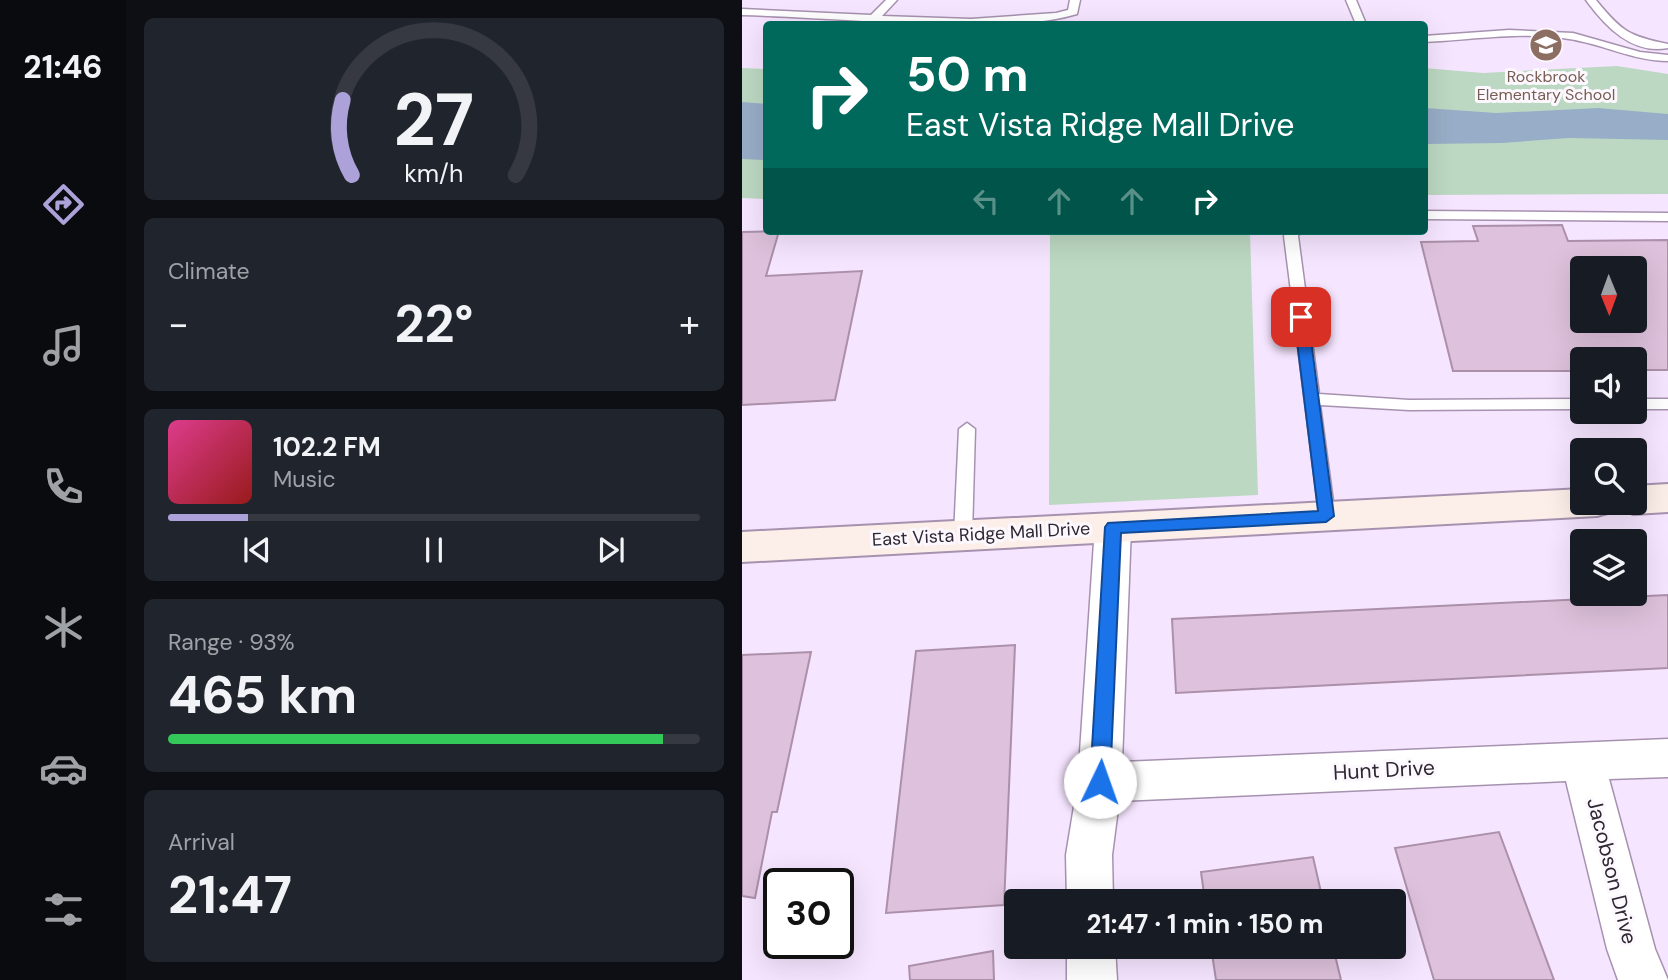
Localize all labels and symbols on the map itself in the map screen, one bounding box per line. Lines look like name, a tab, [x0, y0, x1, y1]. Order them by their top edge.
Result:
school or university icon: Rockbrook Elementary School	[1527, 26, 1565, 64]
place label: Rockbrook Elementary School	[1477, 66, 1615, 105]
north arrow	[1570, 256, 1647, 332]
pin	[1271, 287, 1331, 347]
street label: East Vista Ridge Mall Drive	[871, 516, 1091, 552]
position arrow	[1063, 745, 1137, 819]
street label: Hunt Drive	[1332, 753, 1436, 787]
street label: Jacobson Drive	[1580, 795, 1644, 947]
speed limit sign: 30	[763, 868, 854, 959]

